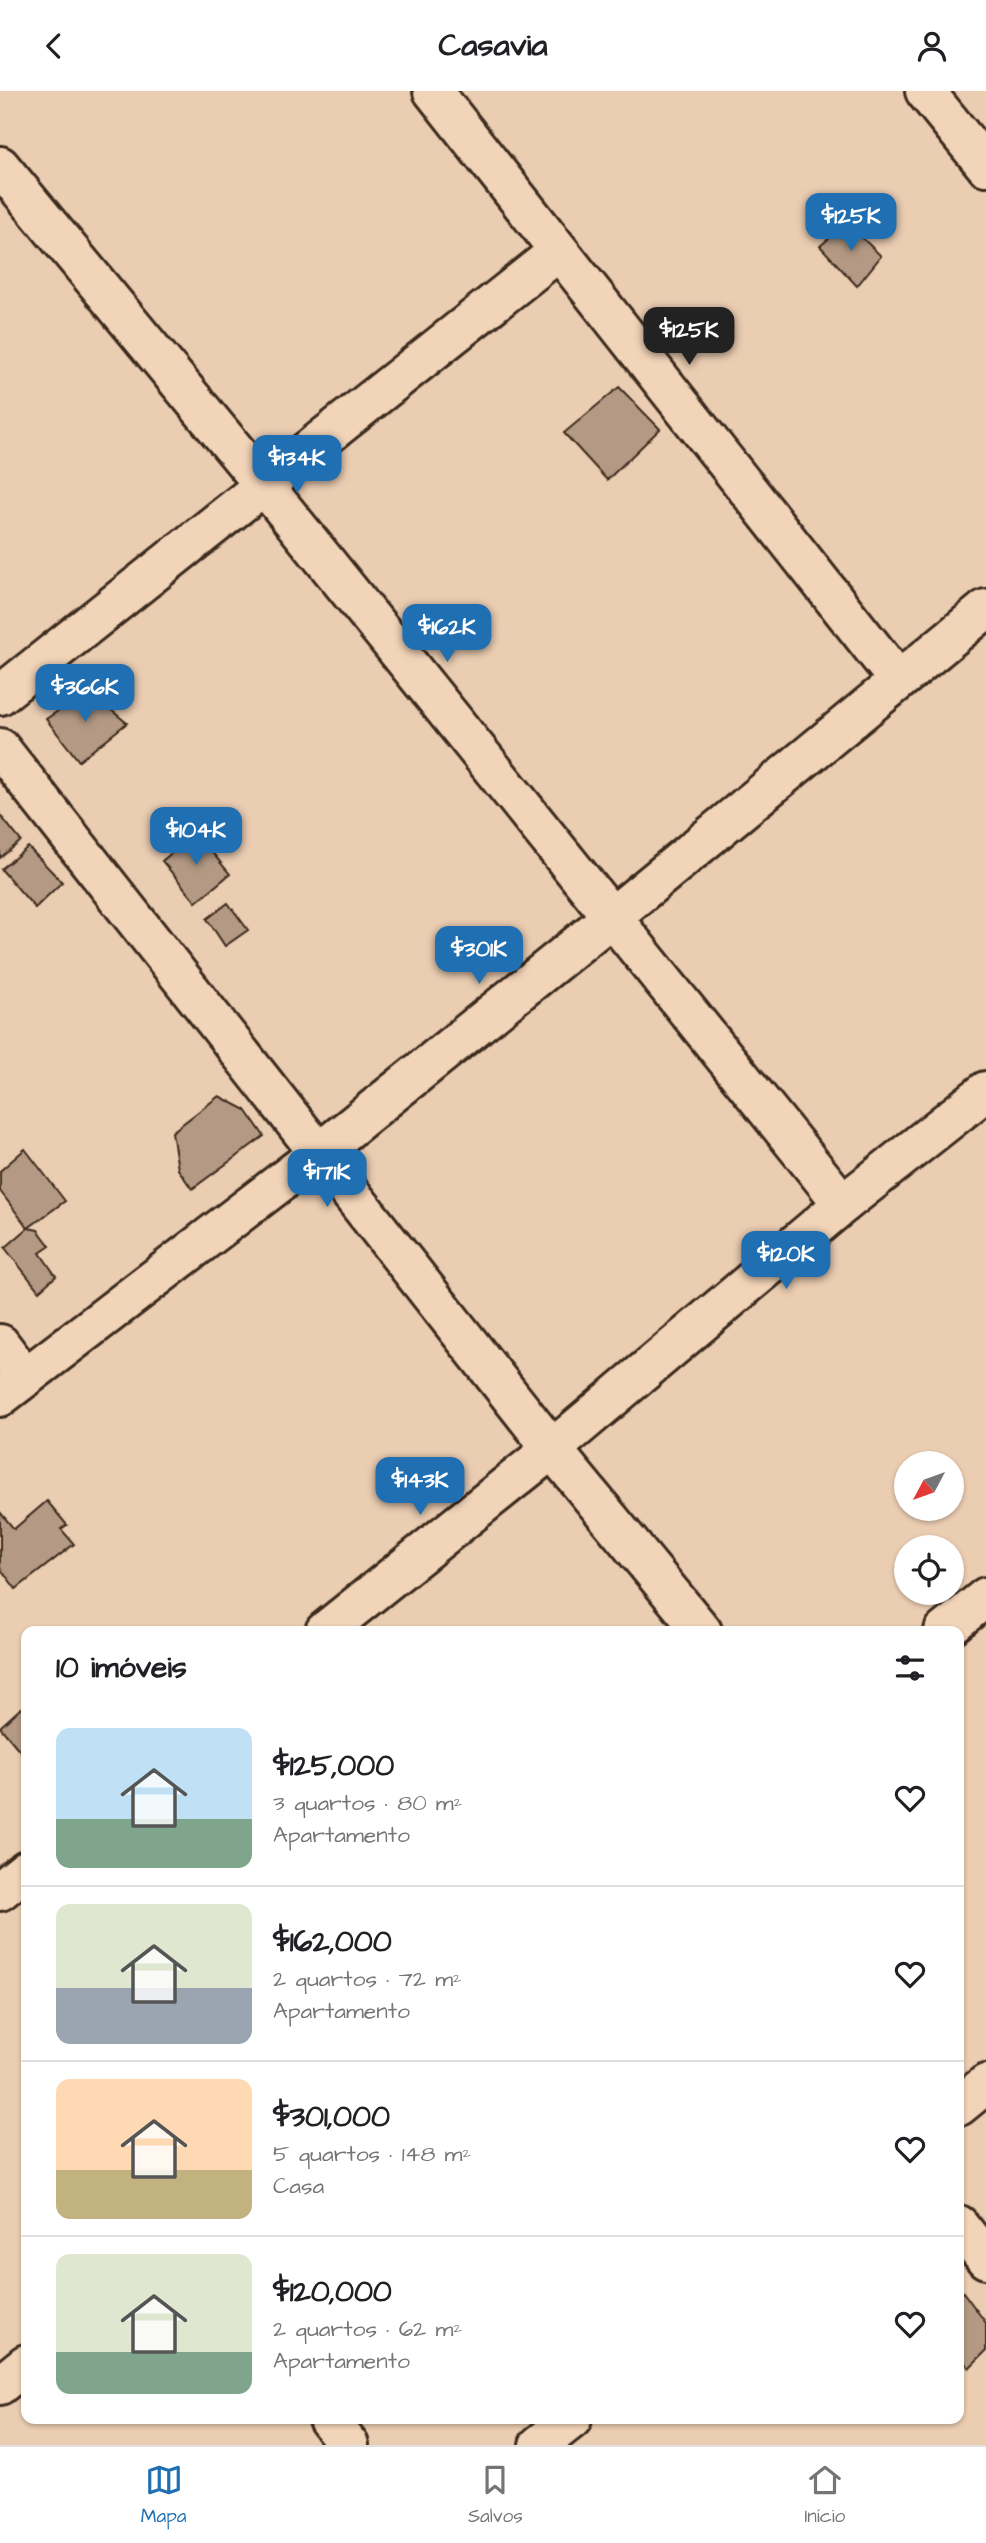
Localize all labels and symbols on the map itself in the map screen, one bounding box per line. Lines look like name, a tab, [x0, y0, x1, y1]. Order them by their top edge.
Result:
pin: $125K	[802, 193, 900, 253]
pin: $125K	[640, 307, 738, 367]
pin: $134K	[248, 435, 346, 495]
pin: $162K	[398, 605, 496, 664]
pin: $366K	[36, 665, 134, 724]
pin: $104K	[147, 807, 245, 867]
pin: $301K	[430, 927, 528, 986]
pin: $171K	[278, 1149, 376, 1209]
pin: $120K	[737, 1231, 835, 1291]
north arrow	[894, 1451, 964, 1521]
pin: $143K	[371, 1457, 469, 1517]

